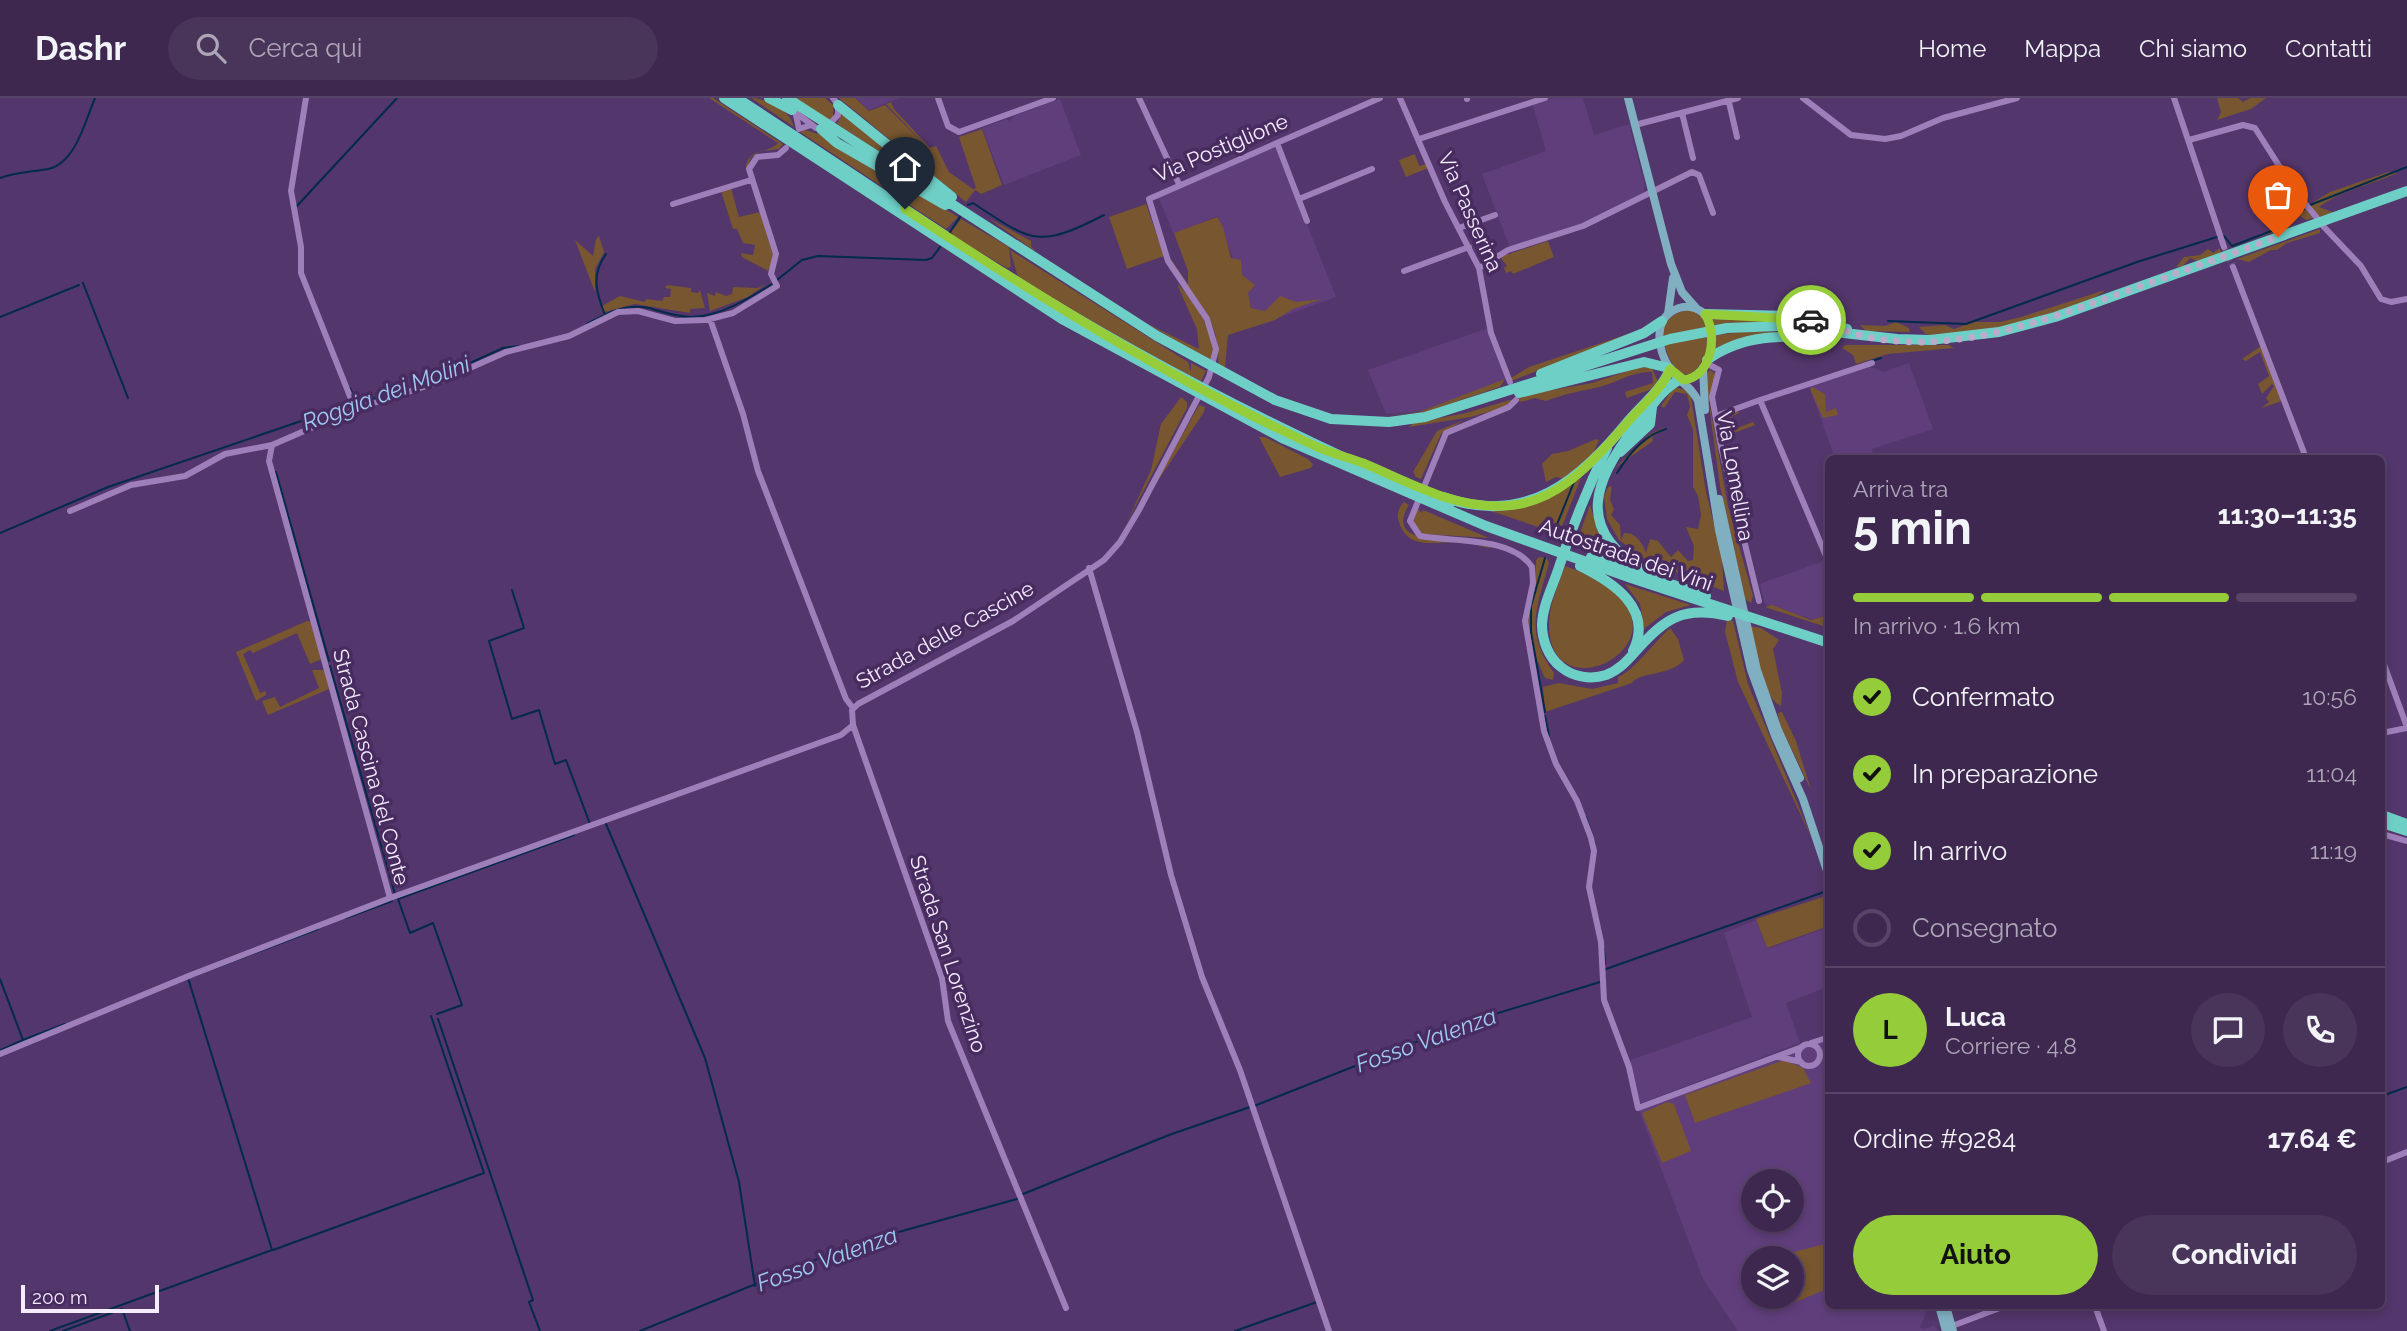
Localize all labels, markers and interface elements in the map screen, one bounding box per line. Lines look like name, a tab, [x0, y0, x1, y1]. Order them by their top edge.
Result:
search box	[168, 17, 658, 80]
text: Dashr	[35, 29, 126, 68]
icon: search	[192, 29, 230, 67]
text: Cerca qui	[248, 33, 362, 63]
text: Home	[1918, 34, 1986, 63]
text: Mappa	[2024, 34, 2101, 63]
text: Chi siamo	[2139, 34, 2247, 63]
text: Contatti	[2285, 34, 2372, 63]
street label: Via Postiglione	[1150, 108, 1292, 187]
pin	[875, 137, 935, 209]
icon: home	[886, 148, 924, 186]
street label: Via Passerina	[1433, 148, 1508, 275]
pin	[2248, 165, 2308, 237]
icon: bag	[2259, 176, 2297, 214]
courier	[1776, 285, 1846, 355]
icon: car	[1792, 301, 1830, 339]
water label: Roggia dei Molini	[298, 349, 474, 435]
street label: Via Lomellina	[1712, 409, 1759, 543]
text: Arriva tra	[1853, 475, 1948, 502]
text: 11:30–11:35	[2218, 500, 2357, 530]
text: 5 min	[1853, 501, 1972, 555]
street label: Autostrada dei Vini	[1536, 513, 1716, 596]
street label: Strada delle Cascine	[851, 575, 1038, 694]
text: In arrivo · 1.6 km	[1853, 612, 2021, 639]
street label: Strada Cascina del Conte	[328, 646, 415, 888]
icon: check	[1853, 678, 1891, 716]
text: Confermato	[1912, 682, 2055, 712]
text: 10:56	[2302, 683, 2357, 710]
icon: check	[1853, 755, 1891, 793]
text: In preparazione	[1912, 759, 2098, 789]
text: 11:04	[2306, 760, 2357, 787]
icon: check	[1853, 832, 1891, 870]
text: In arrivo	[1912, 836, 2007, 866]
text: 11:19	[2310, 837, 2357, 864]
street label: Strada San Lorenzino	[905, 852, 992, 1056]
text: Consegnato	[1912, 913, 2058, 943]
button: chat	[2191, 993, 2265, 1067]
button: phone	[2283, 993, 2357, 1067]
water label: Fosso Valenza	[1352, 1001, 1500, 1078]
text: Luca	[1945, 1002, 2006, 1032]
text: L	[1882, 1015, 1898, 1045]
text: Corriere · 4.8	[1945, 1032, 2077, 1059]
text: Ordine #9284	[1853, 1124, 2016, 1154]
text: 17.64 €	[2268, 1124, 2357, 1154]
map controls	[1741, 1169, 1804, 1309]
button: locate	[1741, 1169, 1804, 1232]
button: Aiuto	[1853, 1215, 2098, 1295]
button: Condividi	[2112, 1215, 2357, 1295]
water label: Fosso Valenza	[753, 1220, 901, 1297]
button: layers	[1741, 1246, 1804, 1309]
scale bar	[21, 1282, 159, 1314]
text: 200 m	[32, 1286, 87, 1308]

